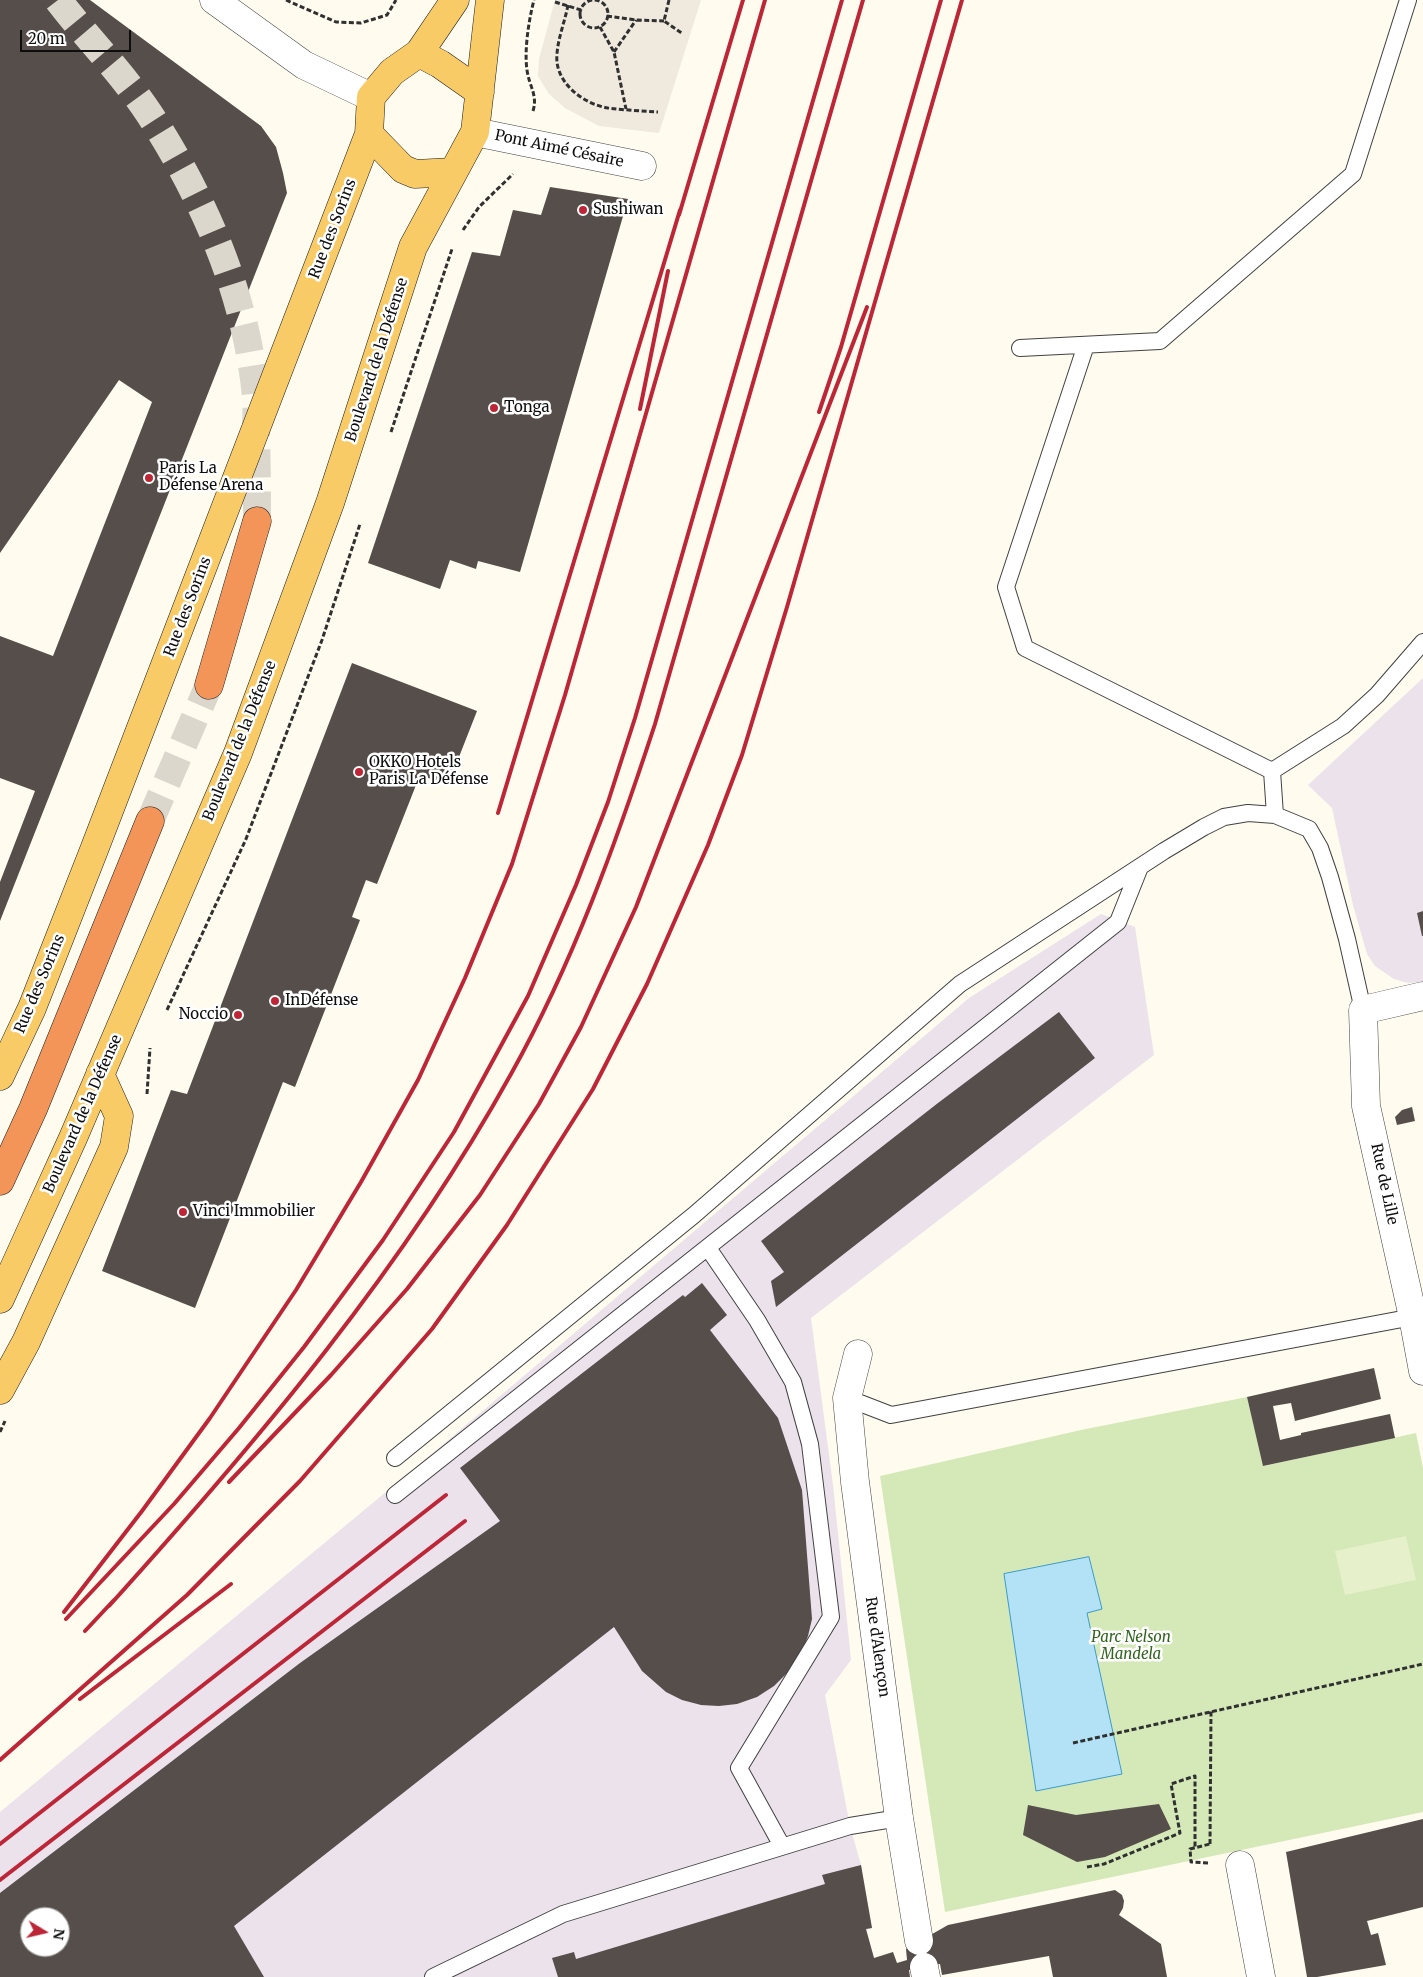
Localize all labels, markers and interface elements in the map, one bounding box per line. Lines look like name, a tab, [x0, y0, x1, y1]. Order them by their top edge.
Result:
scale bar	[22, 20, 134, 52]
text: 20 m	[28, 29, 65, 48]
street label: Pont Aimé Césaire	[493, 127, 625, 171]
street label: Rue des Sorins	[306, 176, 360, 282]
place label: Sushiwan	[593, 201, 663, 219]
marker: Sushiwan	[577, 204, 589, 216]
street label: Boulevard de la Défense	[342, 276, 412, 444]
place label: Tonga	[504, 399, 550, 417]
marker: Tonga	[488, 402, 500, 414]
place label: Paris La Défense Arena	[159, 460, 263, 495]
marker: Paris La Défense Arena	[143, 472, 155, 484]
street label: Rue des Sorins	[161, 554, 215, 660]
street label: Boulevard de la Défense	[200, 658, 280, 824]
place label: OKKO Hotels Paris La Défense	[369, 754, 488, 789]
marker: OKKO Hotels Paris La Défense	[353, 766, 365, 778]
street label: Rue des Sorins	[11, 932, 69, 1036]
place label: InDéfense	[285, 992, 358, 1010]
marker: InDéfense	[269, 995, 281, 1007]
place label: Noccio	[179, 1006, 228, 1024]
marker: Noccio	[232, 1009, 244, 1021]
street label: Boulevard de la Défense	[40, 1032, 126, 1196]
street label: Rue de Lille	[1367, 1142, 1401, 1226]
place label: Vinci Immobilier	[193, 1203, 315, 1221]
marker: Vinci Immobilier	[177, 1206, 189, 1218]
street label: Rue d'Alençon	[861, 1596, 893, 1698]
park label: Parc Nelson Mandela	[1091, 1629, 1171, 1664]
north arrow	[20, 1907, 70, 1957]
text: N	[49, 1927, 69, 1941]

